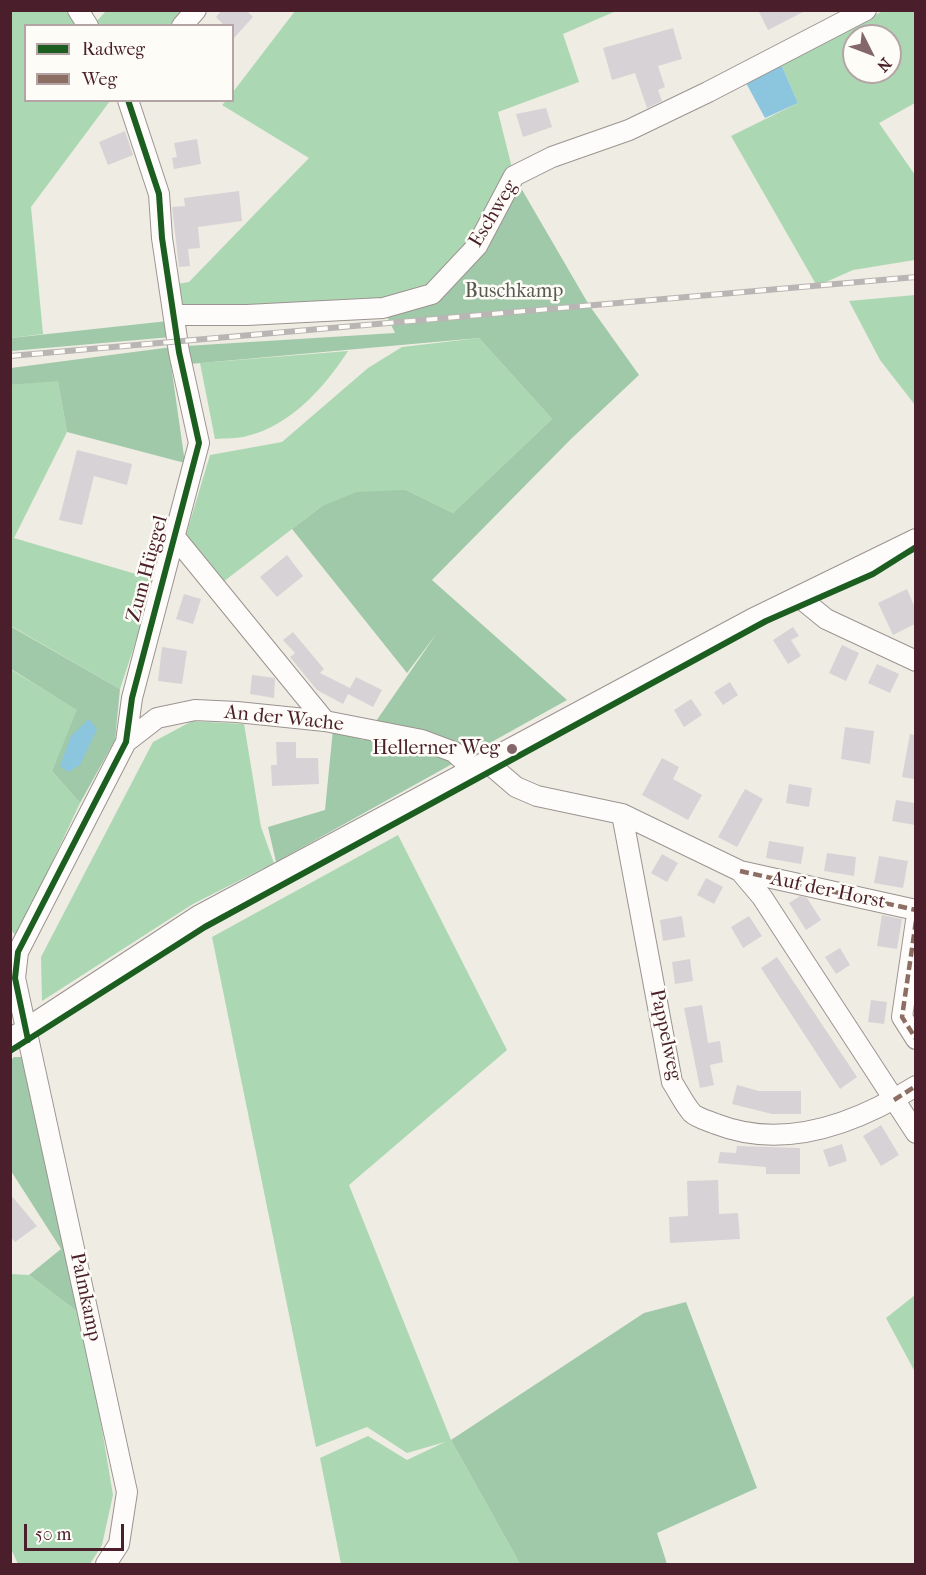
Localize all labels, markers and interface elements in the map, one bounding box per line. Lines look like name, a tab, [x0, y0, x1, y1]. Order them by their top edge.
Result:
legend	[24, 24, 234, 102]
north arrow	[842, 24, 902, 84]
text: Radweg	[82, 39, 145, 60]
text: N	[873, 54, 895, 76]
text: Weg	[82, 69, 117, 90]
street label: Eschweg	[465, 176, 523, 252]
park label: Buschkamp	[465, 280, 563, 304]
street label: Zum Hüggel	[122, 513, 174, 625]
street label: An der Wache	[223, 701, 345, 737]
place label: Hellerner Weg	[372, 737, 500, 761]
marker: Hellerner Weg	[505, 742, 519, 756]
street label: Auf der Horst	[768, 867, 888, 915]
street label: Pappelweg	[644, 987, 686, 1083]
street label: Palmkamp	[64, 1250, 106, 1344]
scale bar	[27, 1512, 128, 1550]
text: 50 m	[35, 1524, 71, 1545]

